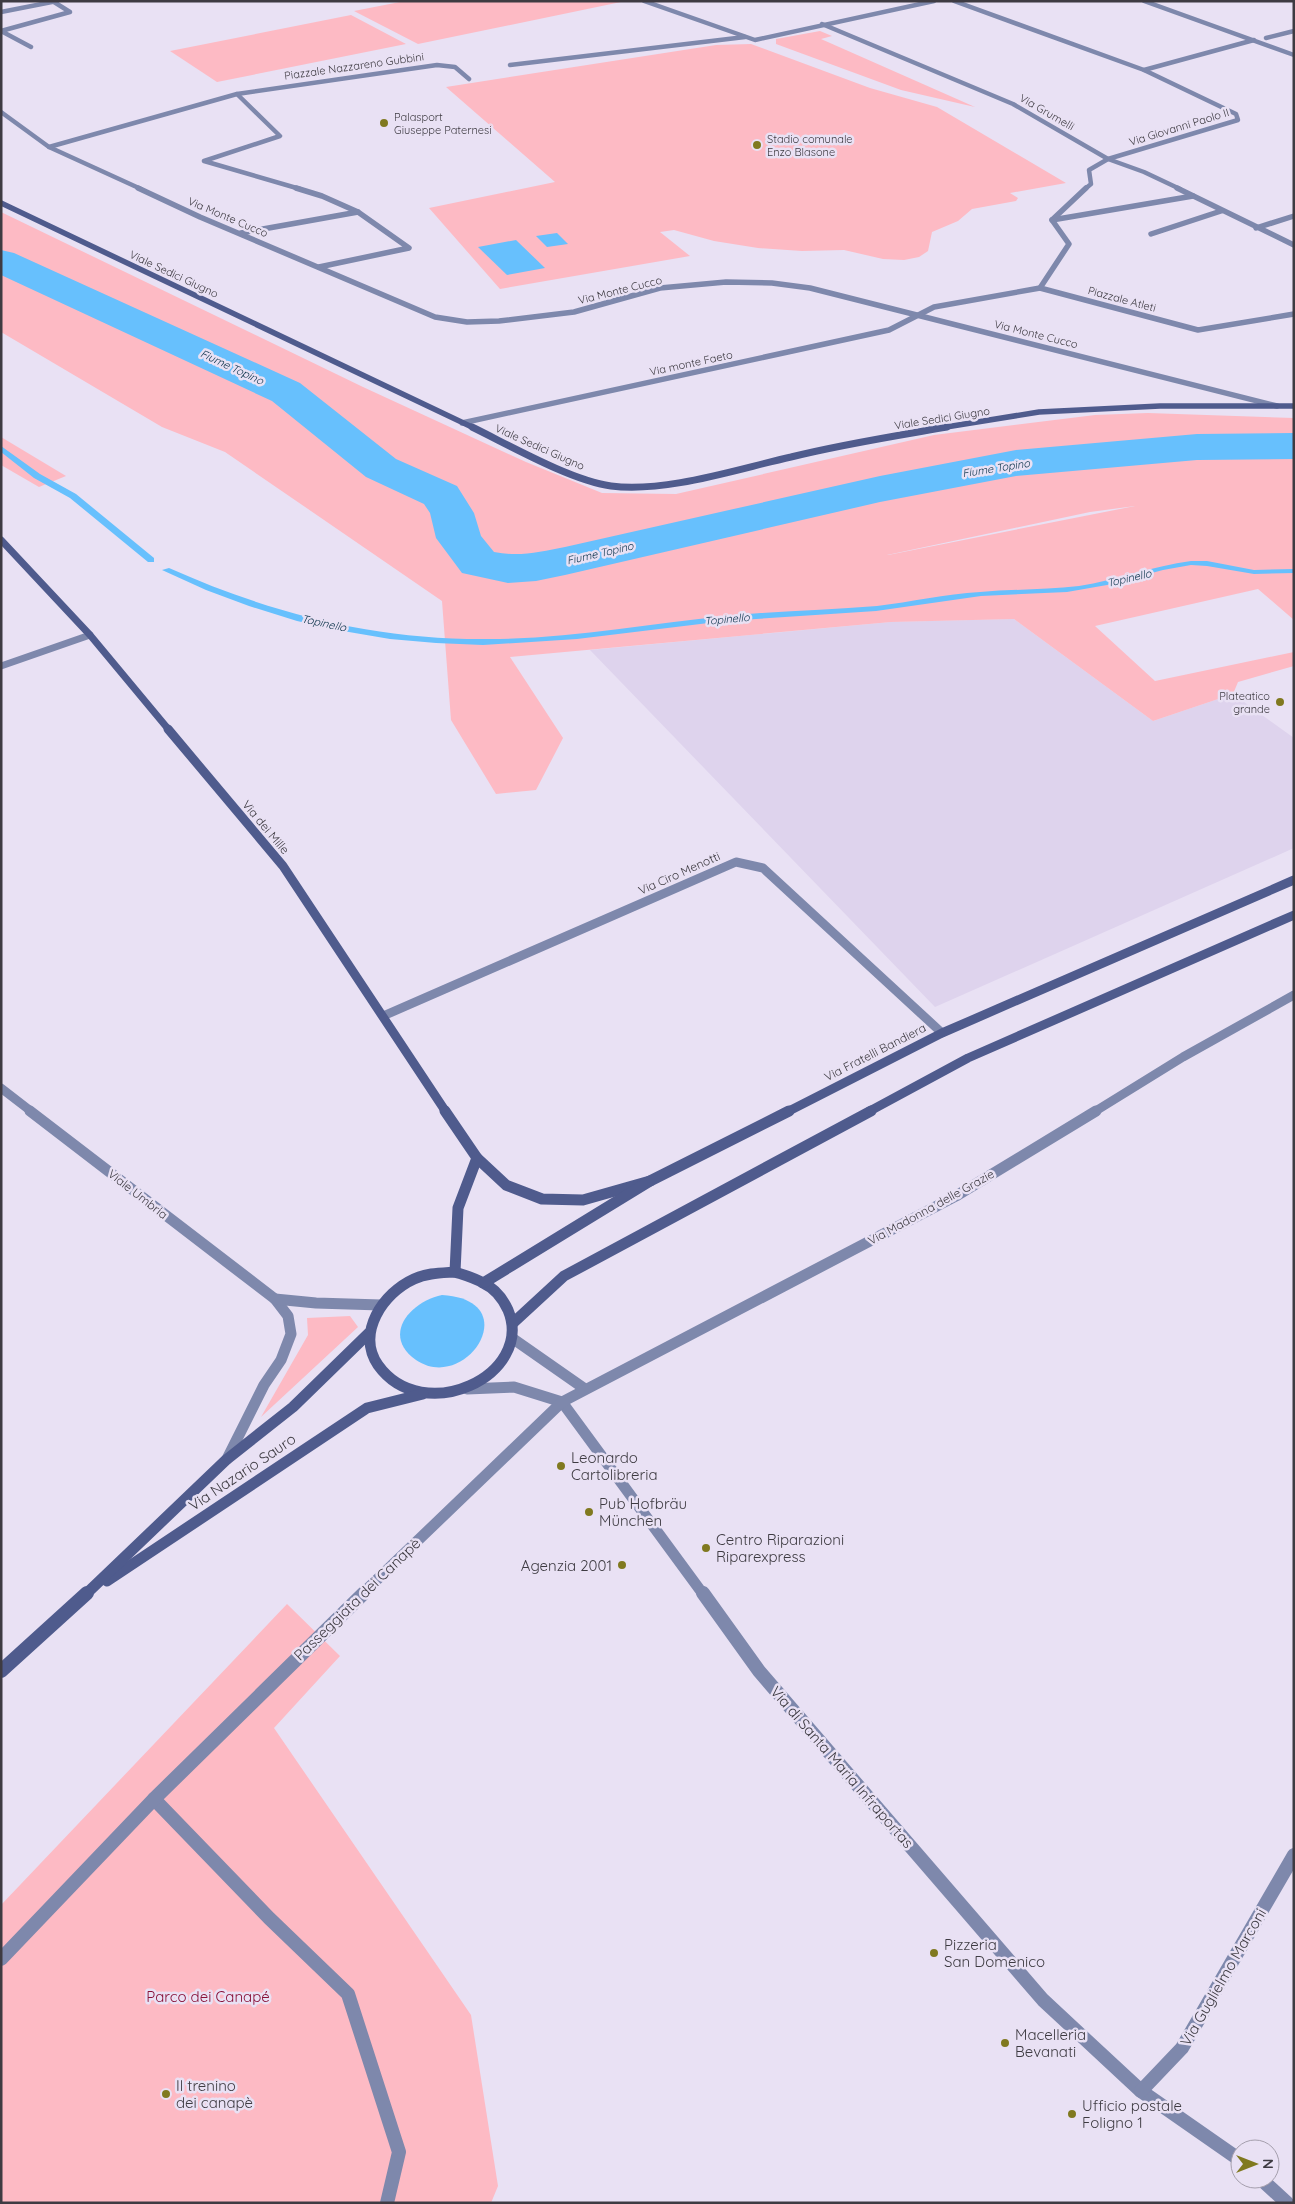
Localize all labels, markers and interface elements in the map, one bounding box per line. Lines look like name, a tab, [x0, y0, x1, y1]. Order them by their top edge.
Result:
street label: Piazzale Nazzareno Gubbini	[283, 49, 425, 83]
street label: Via Grumelli	[1017, 91, 1077, 133]
street label: Via Giovanni Paolo II	[1127, 105, 1231, 149]
place label: Palasport Giuseppe Paternesi	[394, 110, 492, 137]
marker: Palasport Giuseppe Paternesi	[378, 117, 390, 129]
place label: Stadio comunale Enzo Blasone	[767, 132, 853, 159]
marker: Stadio comunale Enzo Blasone	[751, 139, 763, 151]
street label: Via Monte Cucco	[186, 194, 271, 240]
street label: Viale Sedici Giugno	[127, 247, 221, 301]
street label: Via Monte Cucco	[577, 273, 664, 307]
street label: Piazzale Atleti	[1086, 283, 1158, 315]
street label: Via Monte Cucco	[993, 317, 1080, 351]
water label: Fiume Topino	[198, 346, 267, 388]
street label: Via monte Faeto	[648, 347, 734, 379]
street label: Viale Sedici Giugno	[893, 403, 991, 432]
street label: Viale Sedici Giugno	[493, 421, 587, 473]
water label: Fiume Topino	[961, 456, 1032, 480]
water label: Fiume Topino	[565, 538, 636, 567]
water label: Topinello	[1105, 566, 1154, 590]
water label: Topinello	[704, 610, 751, 628]
water label: Topinello	[300, 611, 349, 635]
place label: Plateatico grande	[1219, 689, 1270, 716]
marker: Plateatico grande	[1274, 696, 1286, 708]
street label: Via dei Mille	[239, 797, 293, 857]
street label: Via Ciro Menotti	[636, 848, 722, 898]
street label: Via Fratelli Bandiera	[822, 1020, 928, 1084]
street label: Viale Umbria	[105, 1166, 171, 1222]
street label: Via Madonna delle Grazie	[865, 1166, 997, 1248]
street label: Via Nazario Sauro	[185, 1429, 299, 1515]
place label: Leonardo Cartolibreria	[571, 1448, 657, 1484]
marker: Leonardo Cartolibreria	[555, 1460, 567, 1472]
place label: Pub Hofbräu München	[599, 1494, 687, 1530]
marker: Pub Hofbräu München	[583, 1506, 595, 1518]
place label: Centro Riparazioni Riparexpress	[716, 1530, 844, 1566]
street label: Passeggiata dei Canapè	[290, 1534, 424, 1664]
marker: Centro Riparazioni Riparexpress	[700, 1542, 712, 1554]
place label: Agenzia 2001	[521, 1556, 612, 1575]
marker: Agenzia 2001	[616, 1559, 628, 1571]
street label: Via di Santa Maria Infraportas	[766, 1682, 918, 1852]
street label: Via Guglielmo Marconi	[1176, 1905, 1270, 2049]
place label: Pizzeria San Domenico	[944, 1935, 1045, 1971]
marker: Pizzeria San Domenico	[928, 1947, 940, 1959]
park label: Parco dei Canapé	[146, 1987, 270, 2006]
place label: Macelleria Bevanati	[1015, 2025, 1086, 2061]
marker: Macelleria Bevanati	[999, 2037, 1011, 2049]
place label: Il trenino dei canapè	[176, 2076, 253, 2112]
marker: Il trenino dei canapè	[160, 2088, 172, 2100]
place label: Ufficio postale Foligno 1	[1082, 2096, 1182, 2132]
marker: Ufficio postale Foligno 1	[1066, 2108, 1078, 2120]
north arrow	[1230, 2139, 1280, 2189]
text: N	[1259, 2159, 1277, 2169]

